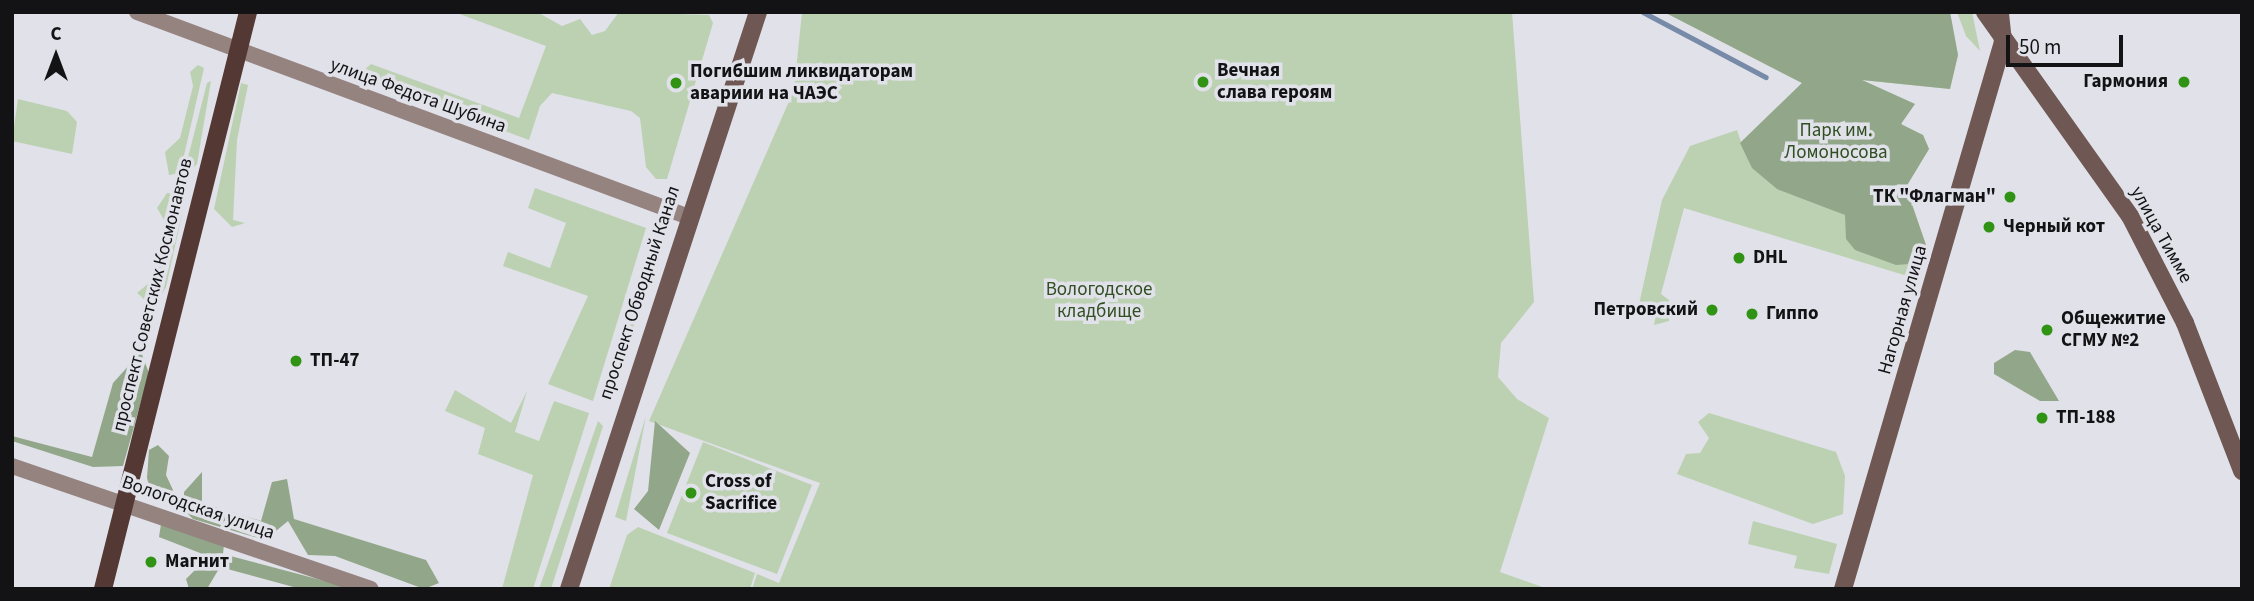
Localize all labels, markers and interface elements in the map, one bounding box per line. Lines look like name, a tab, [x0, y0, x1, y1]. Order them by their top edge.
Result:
north arrow	[21, 21, 91, 91]
text: С	[50, 21, 62, 48]
scale bar	[2009, 21, 2126, 65]
text: 50 m	[2019, 32, 2061, 62]
street label: улица Федота Шубина	[327, 54, 509, 138]
place label: Вечная слава героям	[1217, 60, 1332, 104]
place label: Погибшим ликвидаторам авариии на ЧАЭС	[690, 61, 913, 105]
place label: Гармония	[2083, 71, 2168, 93]
marker: Гармония	[2174, 72, 2194, 92]
marker: Вечная слава героям	[1195, 74, 1211, 90]
marker: Погибшим ликвидаторам авариии на ЧАЭС	[668, 75, 684, 91]
park label: Парк им. Ломоносова	[1784, 120, 1888, 164]
street label: проспект Советских Космонавтов	[108, 156, 198, 434]
street label: проспект Обводный Канал	[595, 183, 685, 403]
street label: улица Тимме	[2125, 183, 2197, 287]
place label: ТК "Флагман"	[1873, 186, 1996, 208]
marker: ТК "Флагман"	[2002, 189, 2018, 205]
place label: Черный кот	[2003, 216, 2105, 238]
marker: Черный кот	[1981, 219, 1997, 235]
street label: Нагорная улица	[1874, 243, 1932, 377]
place label: DHL	[1753, 247, 1788, 269]
marker: DHL	[1731, 250, 1747, 266]
park label: Вологодское кладбище	[1046, 279, 1152, 323]
place label: Петровский	[1594, 299, 1698, 321]
marker: Петровский	[1704, 302, 1720, 318]
place label: Гиппо	[1766, 303, 1818, 325]
marker: Гиппо	[1744, 306, 1760, 322]
place label: Общежитие СГМУ №2	[2061, 308, 2166, 352]
marker: Общежитие СГМУ №2	[2039, 322, 2055, 338]
place label: ТП-47	[310, 350, 360, 372]
marker: ТП-47	[288, 353, 304, 369]
place label: ТП-188	[2056, 407, 2116, 429]
marker: ТП-188	[2034, 410, 2050, 426]
street label: Вологодская улица	[119, 471, 277, 545]
place label: Cross of Sacrifice	[705, 471, 777, 515]
marker: Cross of Sacrifice	[683, 485, 699, 501]
place label: Магнит	[165, 551, 229, 573]
marker: Магнит	[143, 554, 159, 570]

